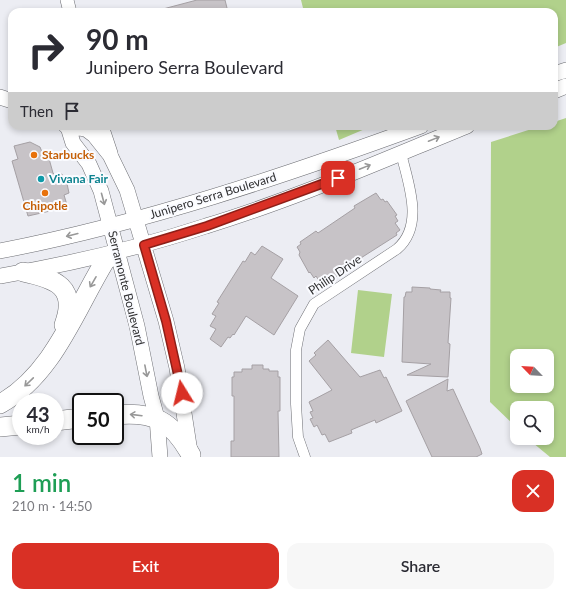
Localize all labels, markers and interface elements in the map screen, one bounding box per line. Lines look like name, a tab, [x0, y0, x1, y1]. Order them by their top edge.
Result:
text: 90 m	[86, 22, 149, 56]
icon: right	[20, 24, 72, 76]
text: Junipero Serra Boulevard	[86, 56, 284, 78]
icon: arrive	[61, 100, 83, 122]
text: Then	[20, 102, 53, 120]
one-way arrow	[428, 135, 440, 143]
place label: Starbucks	[42, 147, 94, 162]
marker: Starbucks	[29, 150, 39, 160]
pin	[321, 161, 355, 195]
one-way arrow	[359, 162, 371, 170]
icon: arrive	[327, 167, 349, 189]
street label: Junipero Serra Boulevard	[148, 169, 278, 222]
place label: Vivana Fair	[48, 171, 109, 186]
marker: Vivana Fair	[36, 174, 46, 184]
marker: Chipotle	[40, 188, 50, 198]
one-way arrow	[100, 192, 107, 205]
place label: Chipotle	[22, 198, 68, 213]
street label: Serramonte Boulevard	[105, 229, 148, 347]
one-way arrow	[66, 232, 79, 240]
street label: Philip Drive	[305, 251, 364, 298]
one-way arrow	[89, 276, 97, 288]
north arrow	[510, 349, 554, 393]
map controls	[510, 349, 554, 445]
one-way arrow	[143, 364, 151, 377]
position arrow	[161, 372, 203, 414]
one-way arrow	[24, 377, 34, 387]
speed limit sign: 50	[72, 393, 124, 445]
button: search	[510, 401, 554, 445]
text: 43	[26, 402, 50, 426]
one-way arrow	[130, 411, 143, 419]
text: km/h	[26, 423, 50, 435]
text: 1 min	[12, 468, 71, 497]
button: close	[512, 470, 554, 512]
text: 210 m · 14:50	[12, 498, 92, 514]
button: Exit	[12, 543, 279, 589]
button: Share	[287, 543, 554, 589]

